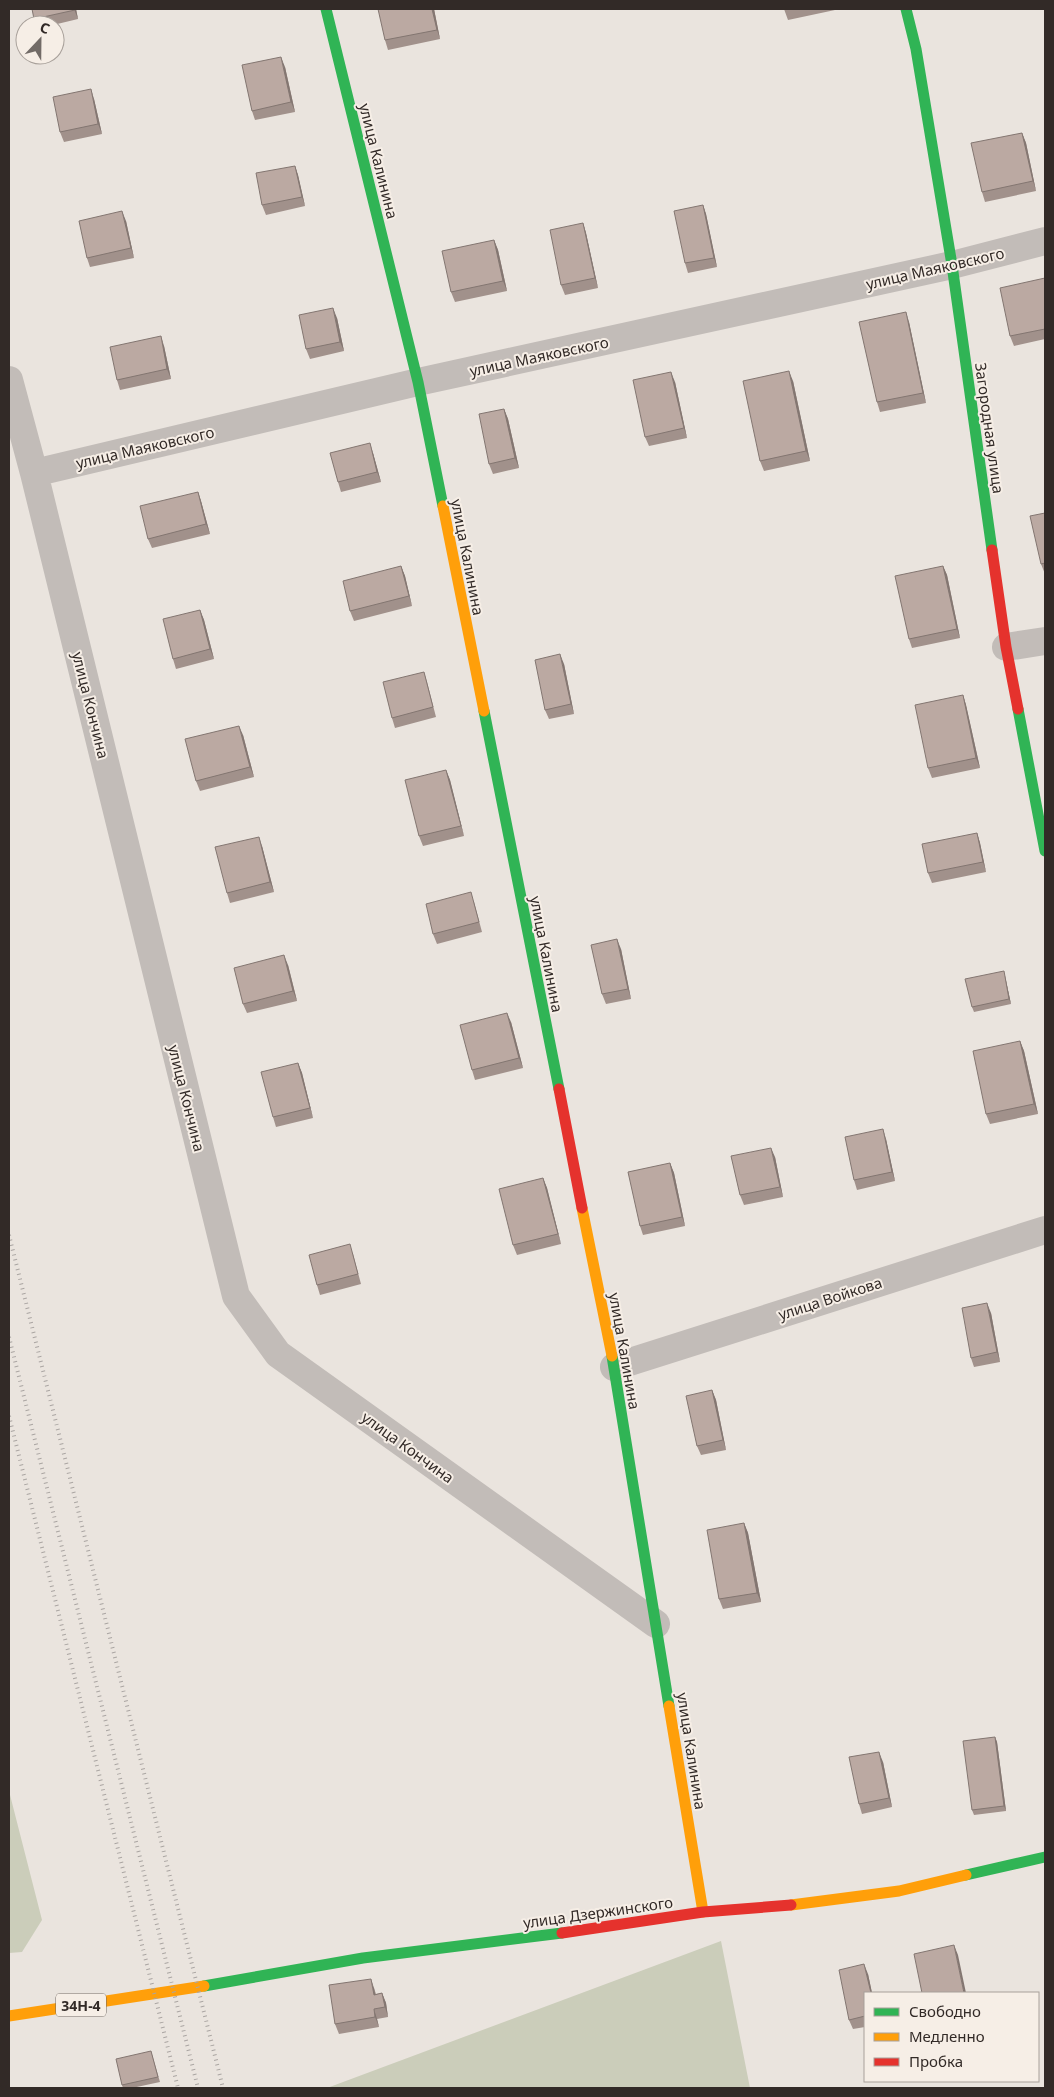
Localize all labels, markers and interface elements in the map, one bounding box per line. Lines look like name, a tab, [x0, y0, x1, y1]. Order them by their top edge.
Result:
north arrow	[15, 15, 65, 65]
text: С	[37, 17, 53, 38]
street label: улица Калинина	[355, 101, 403, 221]
street label: улица Маяковского	[864, 242, 1006, 294]
street label: улица Маяковского	[468, 332, 610, 380]
street label: Загородная улица	[971, 361, 1009, 495]
street label: улица Маяковского	[74, 421, 216, 473]
street label: улица Калинина	[447, 497, 489, 617]
street label: улица Кончина	[68, 650, 114, 760]
street label: улица Калинина	[526, 894, 568, 1014]
street label: улица Кончина	[164, 1043, 210, 1153]
street label: улица Войкова	[776, 1272, 884, 1324]
street label: улица Калинина	[605, 1291, 645, 1411]
street label: улица Кончина	[358, 1407, 458, 1487]
street label: улица Калинина	[673, 1691, 711, 1811]
street label: улица Дзержинского	[522, 1892, 674, 1932]
legend	[864, 1992, 1039, 2082]
road number: 34Н-4	[56, 1994, 106, 2016]
text: Свободно	[909, 2001, 981, 2021]
text: Медленно	[909, 2026, 985, 2046]
text: Пробка	[909, 2051, 963, 2071]

